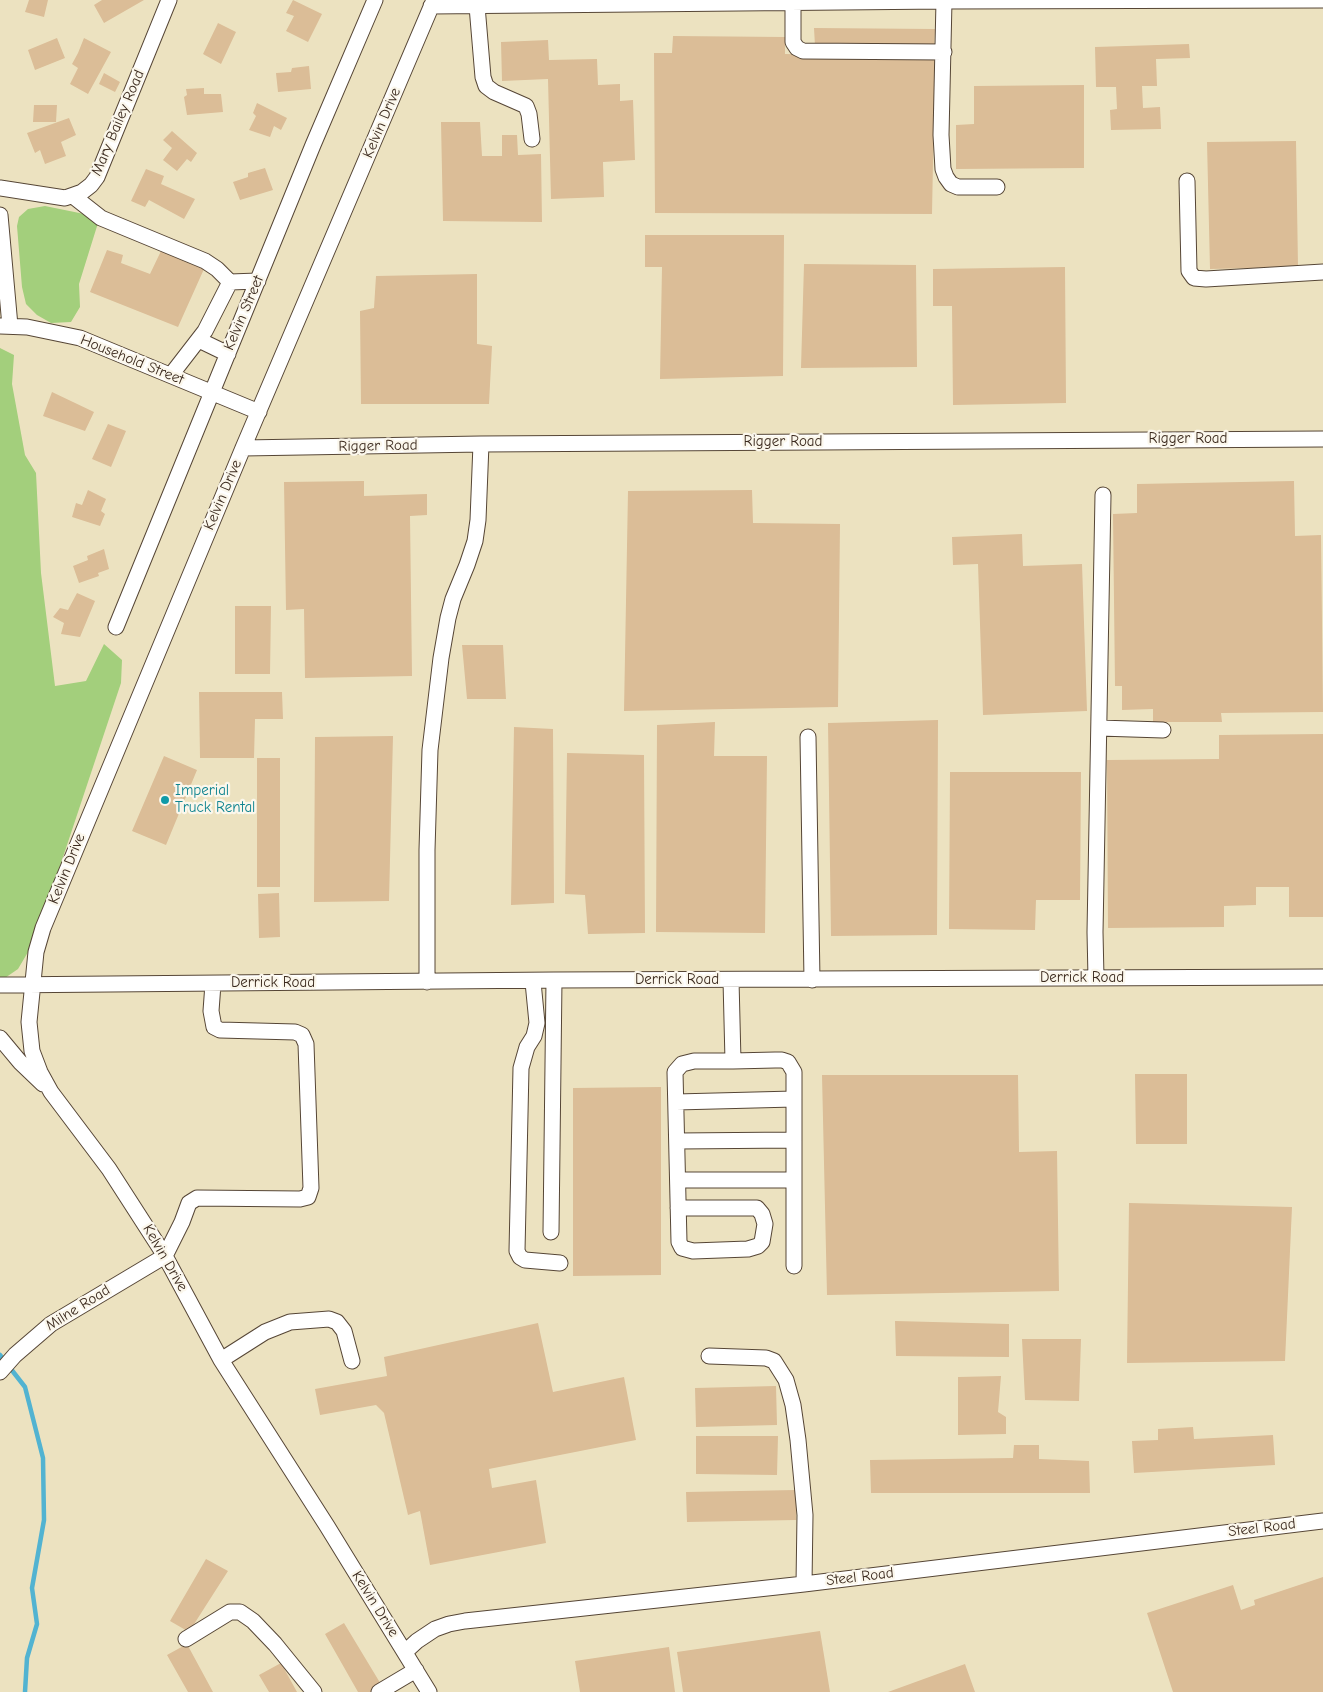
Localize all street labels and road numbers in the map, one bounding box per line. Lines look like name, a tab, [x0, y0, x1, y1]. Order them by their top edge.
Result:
street label: Mary Bailey Road	[88, 67, 148, 179]
street label: Kelvin Drive	[359, 85, 405, 161]
street label: Kelvin Street	[220, 273, 268, 353]
street label: Household Street	[78, 331, 186, 389]
street label: Rigger Road	[1148, 430, 1228, 448]
street label: Rigger Road	[743, 433, 823, 451]
street label: Rigger Road	[338, 436, 418, 456]
street label: Kelvin Drive	[200, 457, 246, 533]
street label: Kelvin Drive	[45, 831, 89, 907]
street label: Derrick Road	[1040, 969, 1124, 987]
street label: Derrick Road	[635, 971, 719, 989]
street label: Derrick Road	[231, 974, 315, 992]
street label: Kelvin Drive	[139, 1221, 191, 1295]
street label: Milne Road	[43, 1281, 113, 1335]
street label: Steel Road	[1227, 1515, 1297, 1541]
street label: Steel Road	[825, 1564, 895, 1590]
street label: Kelvin Drive	[348, 1568, 402, 1640]

